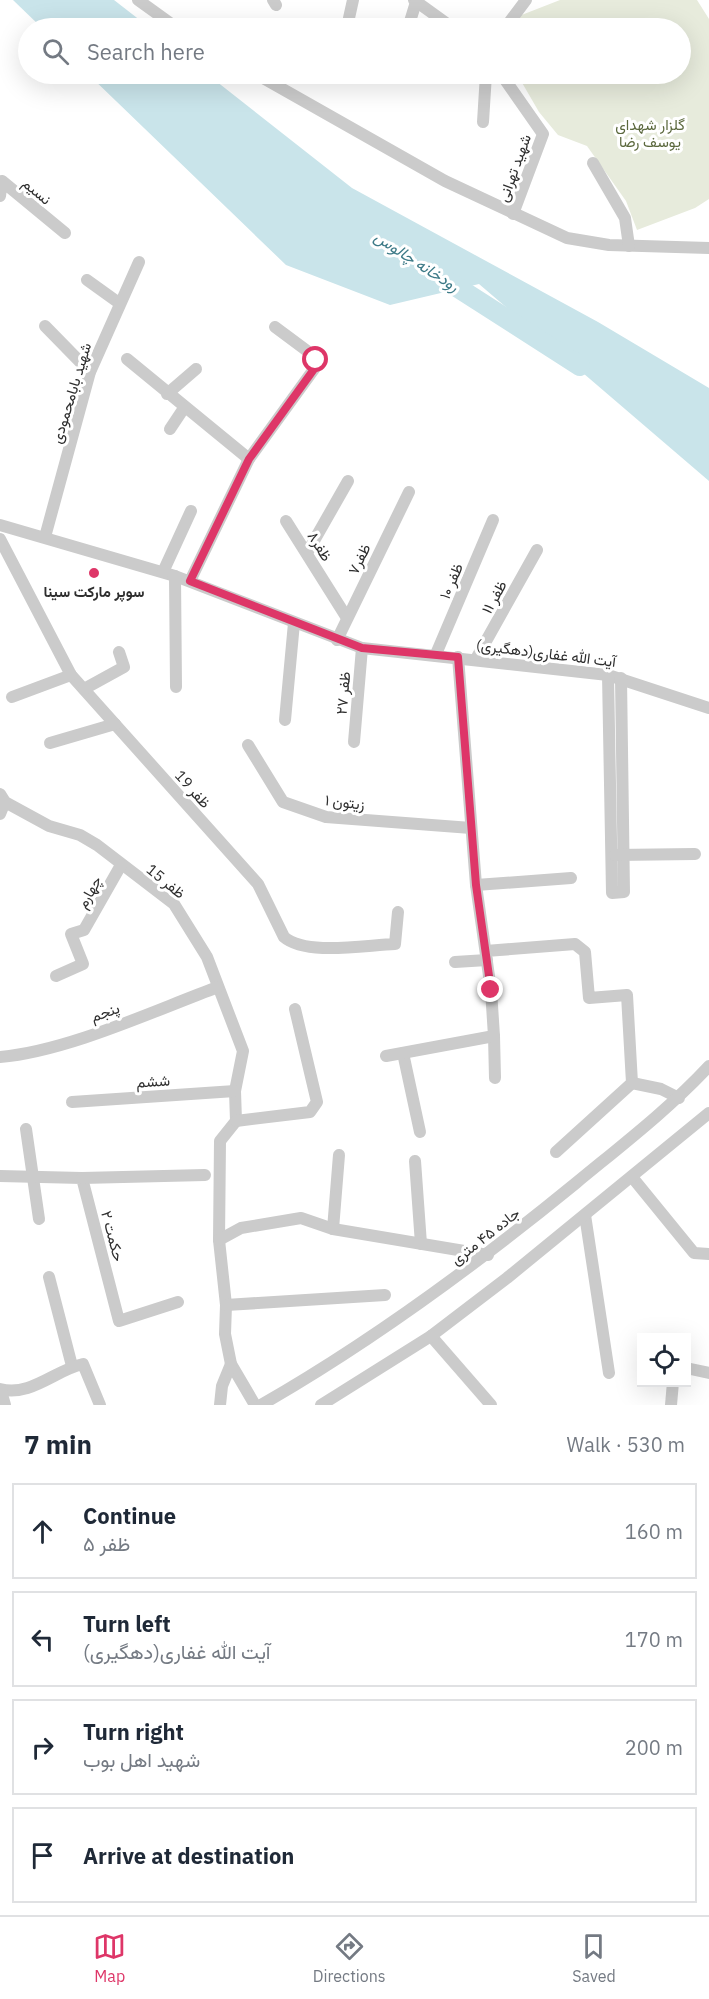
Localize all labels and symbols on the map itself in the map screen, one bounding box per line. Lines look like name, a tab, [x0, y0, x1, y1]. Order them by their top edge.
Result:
park label: گلزار شهدای یوسف رضا	[615, 115, 685, 151]
street label: شهید تهرانی	[493, 131, 536, 205]
street label: نسیم	[18, 173, 55, 209]
water label: رودخانه چالوس	[370, 226, 464, 298]
street label: شهید بابامحمودی	[47, 340, 96, 446]
route start	[302, 346, 328, 372]
street label: ظفر۸	[303, 527, 337, 565]
street label: ظفر۷	[343, 540, 375, 577]
street label: ظفر ۱۰	[435, 560, 467, 602]
marker: سوپر مارکت سینا	[87, 566, 101, 580]
street label: ظفر ۱۱	[477, 577, 511, 617]
place label: سوپر مارکت سینا	[44, 582, 144, 602]
street label: آیت الله غفاری(دهگیری)	[475, 635, 618, 672]
street label: ظفر ۲۷	[332, 670, 354, 715]
street label: ظفر 19	[171, 766, 215, 812]
street label: زیتون ۱	[324, 790, 366, 814]
street label: ظفر 15	[143, 860, 189, 903]
street label: چهارم	[72, 872, 107, 912]
route end	[477, 976, 503, 1002]
street label: پنجم	[88, 998, 122, 1027]
street label: ششم	[135, 1070, 171, 1093]
street label: جاده ۴۵ متری	[447, 1203, 524, 1270]
street label: حکمت ۲	[97, 1209, 129, 1263]

